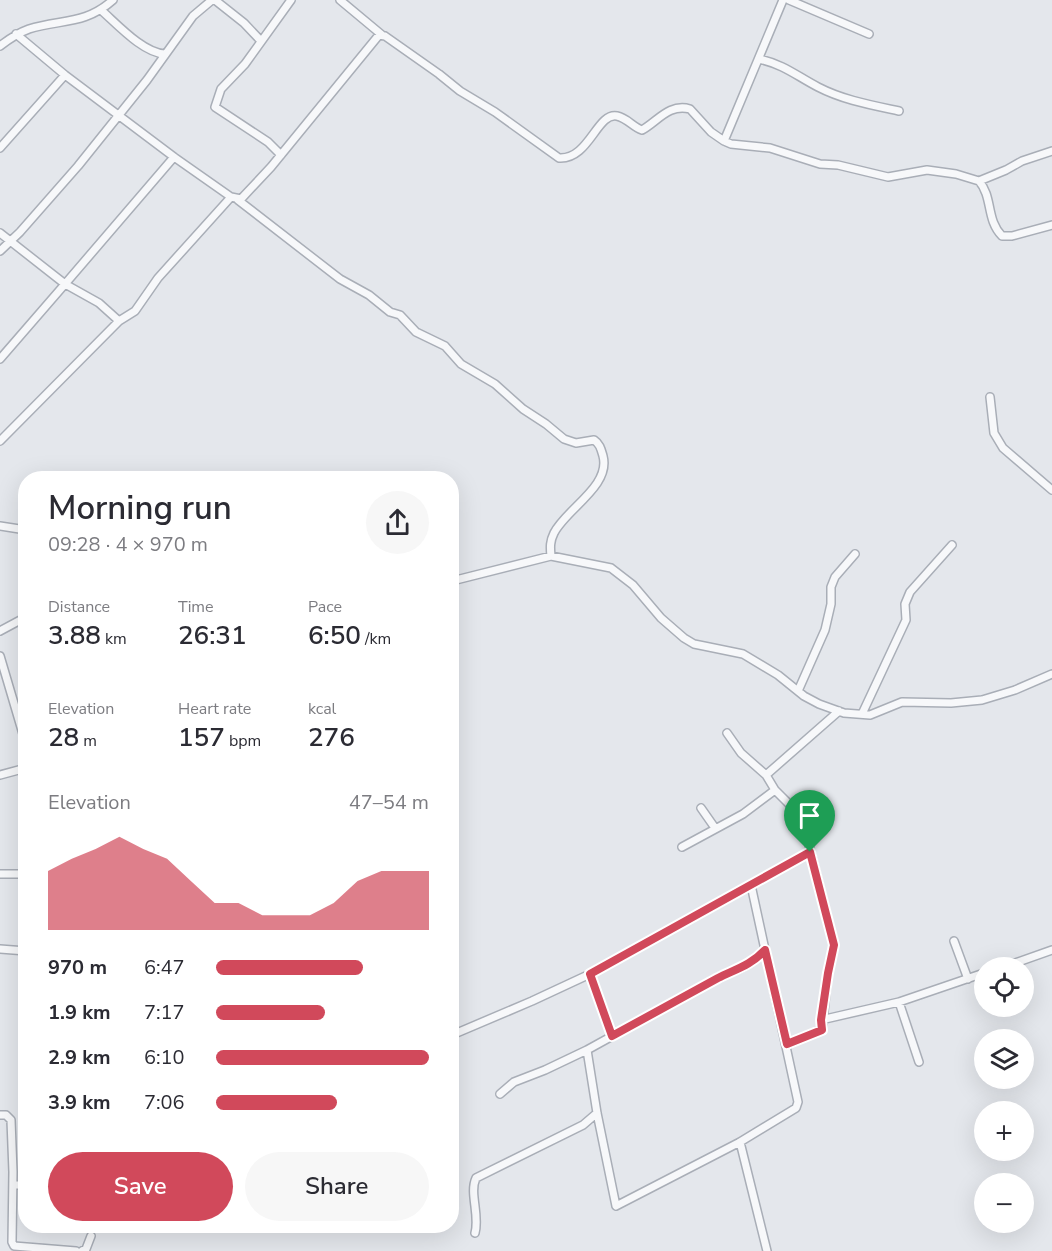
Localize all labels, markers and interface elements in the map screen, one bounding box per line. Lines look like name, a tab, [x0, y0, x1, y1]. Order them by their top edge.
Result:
text: Morning run	[48, 486, 232, 531]
button: share	[366, 491, 429, 554]
text: 09:28 · 4 × 970 m	[48, 531, 208, 558]
text: Distance	[48, 596, 110, 618]
text: Time	[178, 596, 214, 618]
text: Pace	[308, 596, 342, 618]
text: 3.88	[48, 618, 101, 653]
text: 26:31	[178, 618, 247, 653]
text: 6:50	[308, 618, 361, 653]
text: km	[101, 628, 127, 650]
text: /km	[361, 628, 391, 650]
text: Elevation	[48, 698, 114, 720]
text: Heart rate	[178, 698, 251, 720]
text: kcal	[308, 698, 336, 720]
text: 28	[48, 720, 79, 755]
text: 157	[178, 720, 225, 755]
text: 276	[308, 720, 355, 755]
text: m	[79, 730, 97, 752]
text: bpm	[225, 730, 261, 752]
text: Elevation	[48, 789, 131, 816]
text: 47–54 m	[349, 789, 429, 816]
pin	[784, 790, 835, 852]
icon: arrive	[793, 799, 826, 832]
text: 970 m	[48, 954, 107, 981]
text: 6:47	[144, 954, 185, 981]
map controls	[974, 957, 1034, 1233]
button: locate	[974, 957, 1034, 1017]
text: 1.9 km	[48, 999, 111, 1026]
text: 7:17	[144, 999, 185, 1026]
button: layers	[974, 1029, 1034, 1089]
text: 2.9 km	[48, 1044, 111, 1071]
text: 6:10	[144, 1044, 185, 1071]
text: 3.9 km	[48, 1089, 111, 1116]
text: 7:06	[144, 1089, 185, 1116]
button: +	[974, 1101, 1034, 1161]
button: Save	[48, 1152, 233, 1221]
button: Share	[245, 1152, 429, 1221]
button: −	[974, 1173, 1034, 1233]

